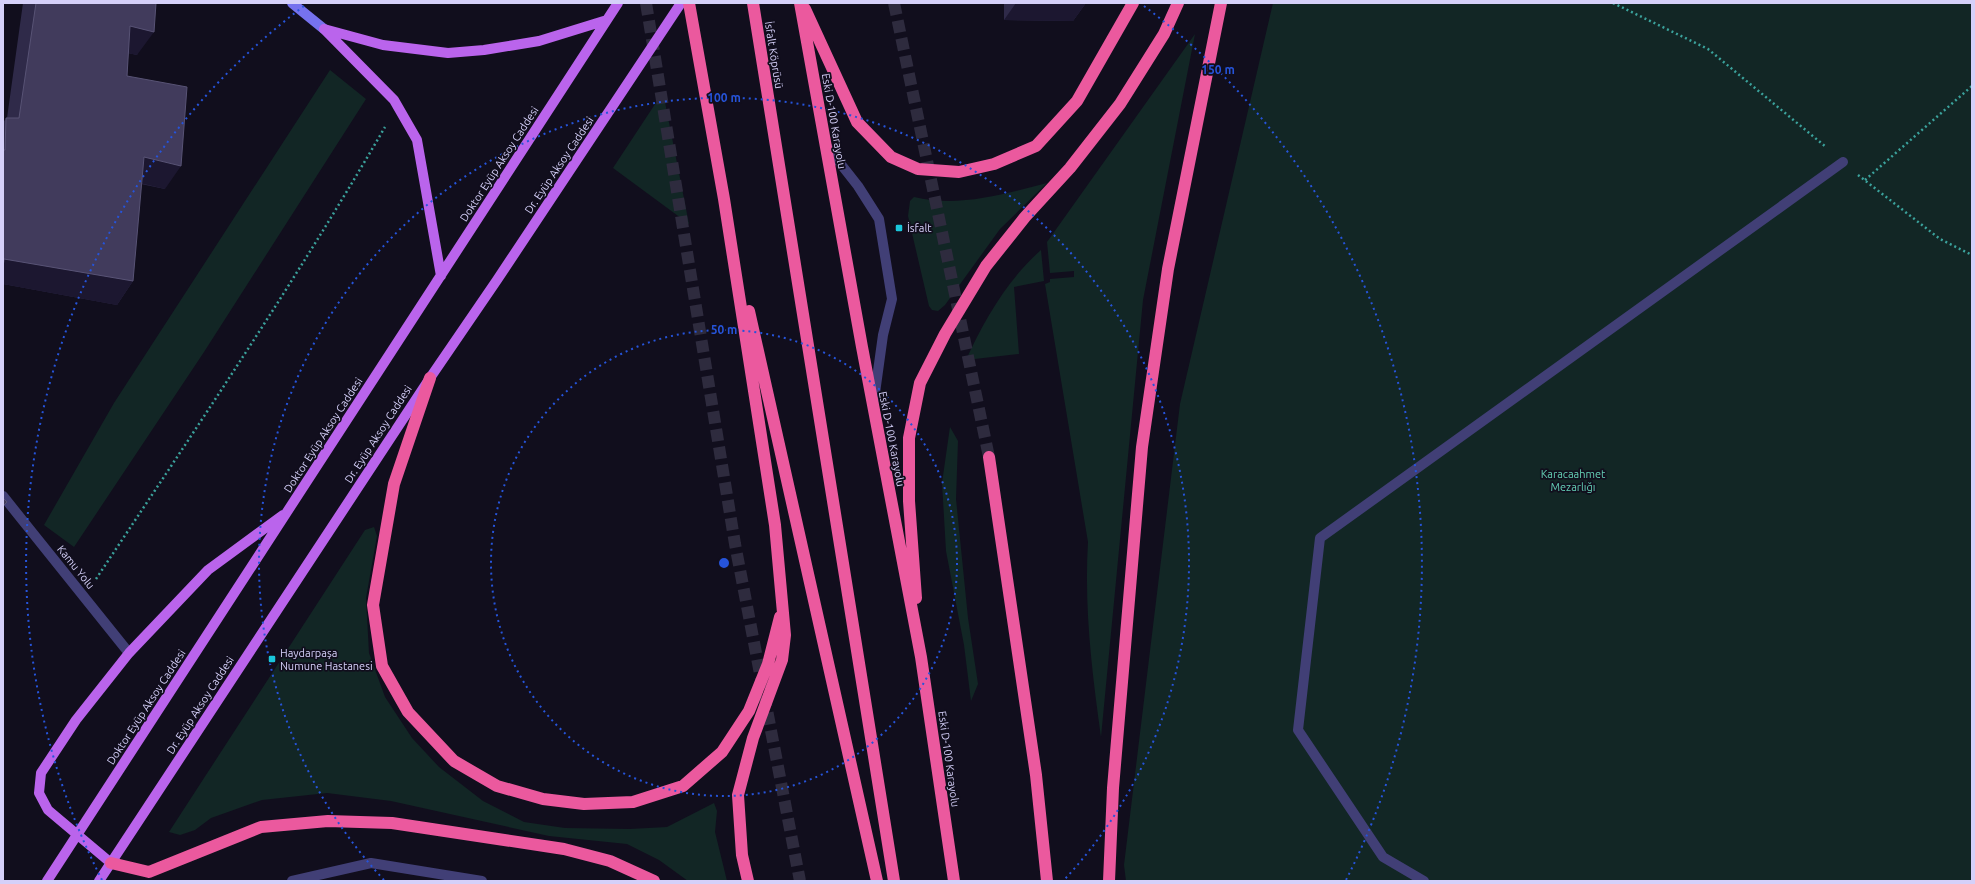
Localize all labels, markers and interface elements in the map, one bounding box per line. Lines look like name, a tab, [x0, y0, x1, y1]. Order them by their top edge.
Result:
street label: İsfalt Köprüsü	[763, 20, 785, 90]
text: 150 m	[1201, 63, 1235, 76]
street label: Eski D-100 Karayolu	[820, 72, 848, 170]
text: 100 m	[707, 91, 741, 104]
street label: Doktor Eyüp Aksoy Caddesi	[457, 104, 541, 224]
street label: Dr. Eyüp Aksoy Caddesi	[522, 114, 596, 216]
place label: İsfalt	[907, 222, 932, 234]
marker: İsfalt	[894, 223, 904, 233]
text: 50 m	[711, 323, 737, 336]
street label: Doktor Eyüp Aksoy Caddesi	[281, 375, 365, 495]
street label: Dr. Eyüp Aksoy Caddesi	[342, 383, 414, 485]
street label: Eski D-100 Karayolu	[877, 390, 907, 488]
park label: Karacaahmet Mezarlığı	[1541, 468, 1606, 493]
street label: Kamu Yolu	[55, 543, 97, 591]
centre of rings	[717, 556, 731, 570]
street label: Doktor Eyüp Aksoy Caddesi	[104, 647, 188, 767]
place label: Haydarpaşa Numune Hastanesi	[280, 647, 373, 672]
street label: Dr. Eyüp Aksoy Caddesi	[164, 654, 236, 756]
marker: Haydarpaşa Numune Hastanesi	[267, 654, 277, 664]
street label: Eski D-100 Karayolu	[936, 710, 962, 808]

